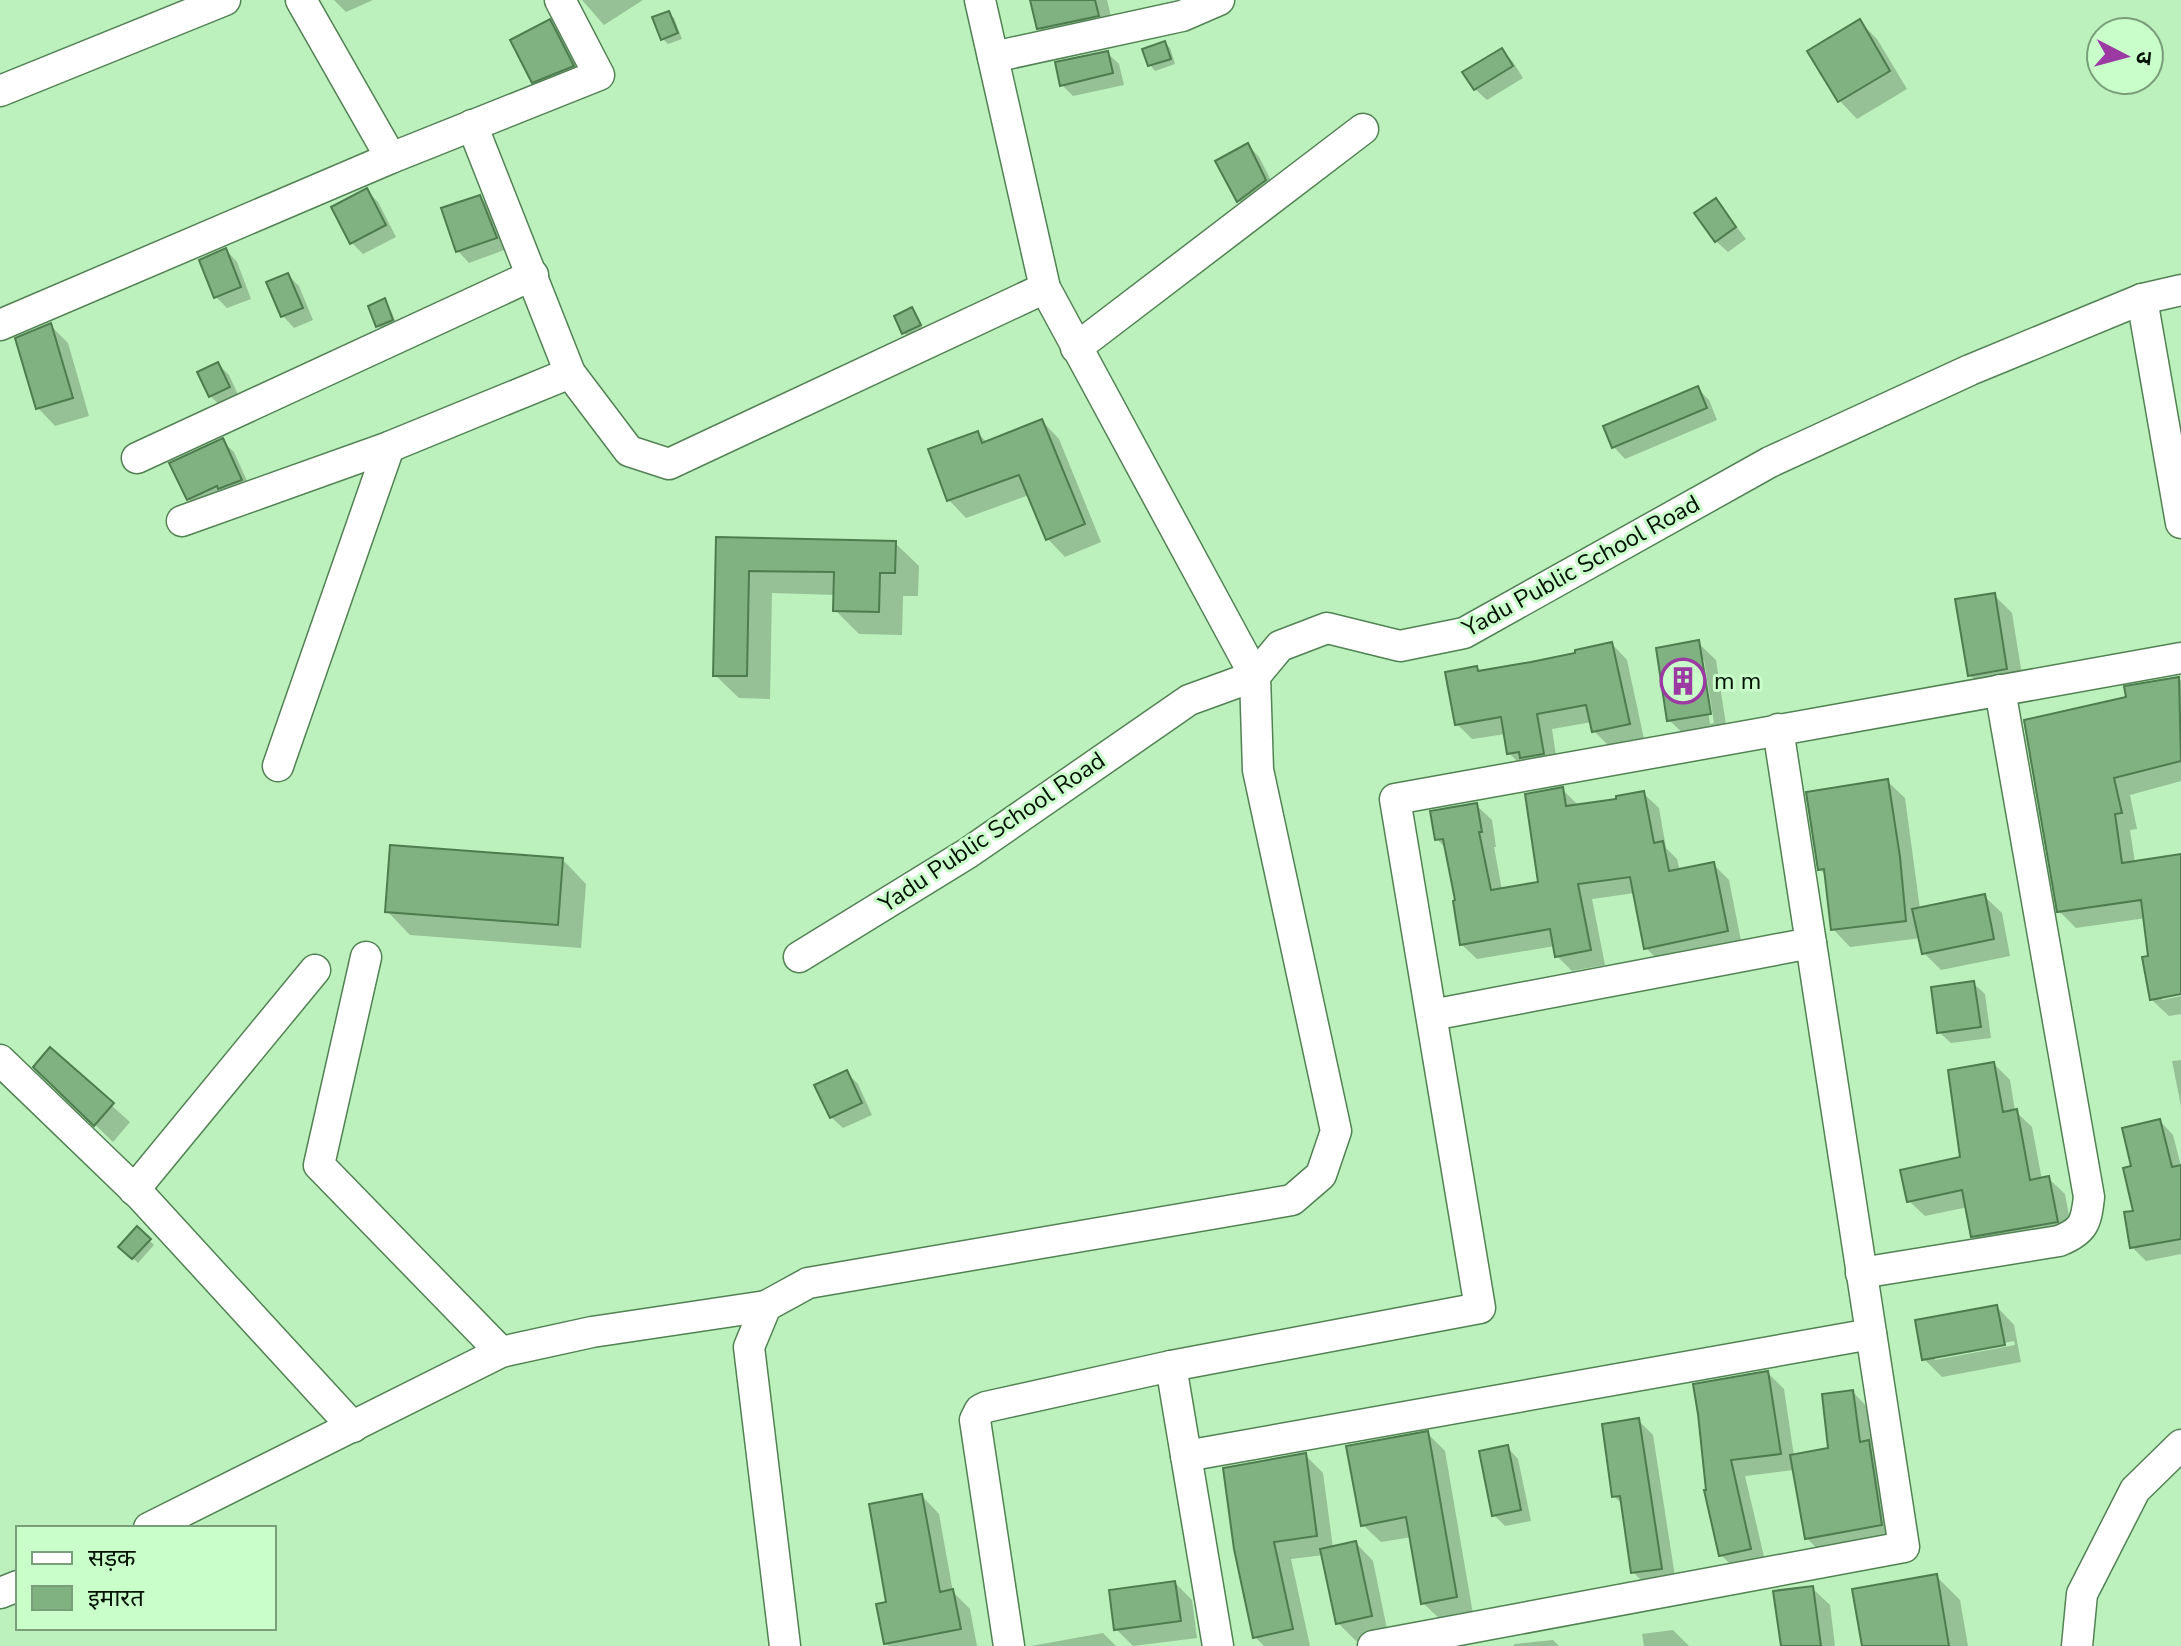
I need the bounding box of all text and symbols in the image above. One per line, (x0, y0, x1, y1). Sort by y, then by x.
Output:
north arrow (2085, 16, 2165, 96)
text: उ (2128, 50, 2159, 67)
street label: Yadu Public School Road (1456, 487, 1705, 645)
building icon: m m (1659, 657, 1707, 705)
place label: m m (1714, 665, 1761, 697)
street label: Yadu Public School Road (872, 744, 1111, 920)
legend (16, 1526, 276, 1630)
text: सड़क (88, 1542, 136, 1574)
text: इमारत (88, 1582, 145, 1614)

